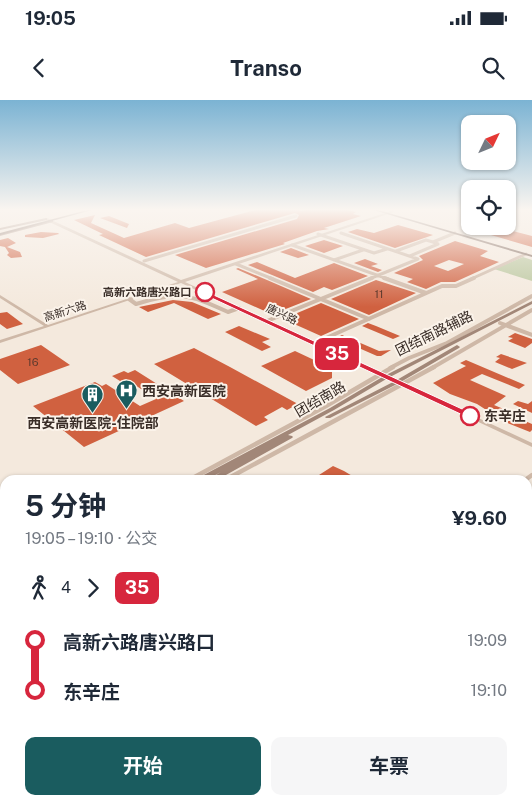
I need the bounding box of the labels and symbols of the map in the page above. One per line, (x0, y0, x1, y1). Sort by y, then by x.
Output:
north arrow (461, 115, 516, 170)
marker: 高新六路唐兴路口 (195, 282, 215, 302)
place label: 高新六路唐兴路口 (103, 286, 191, 298)
house number: 11 (375, 288, 383, 300)
street label: 高新六路 (42, 298, 88, 324)
street label: 唐兴路 (265, 302, 299, 326)
street label: 团结南路辅路 (393, 307, 475, 359)
line badge: 35 (314, 338, 360, 370)
house number: 16 (27, 356, 39, 368)
street label: 团结南路 (292, 378, 348, 420)
hospital icon: 西安高新医院 (114, 379, 138, 410)
building icon: 西安高新医院-住院部 (81, 383, 105, 414)
place label: 西安高新医院 (142, 383, 226, 399)
marker: 东辛庄 (460, 406, 480, 426)
place label: 东辛庄 (484, 408, 526, 424)
place label: 西安高新医院-住院部 (27, 415, 159, 431)

